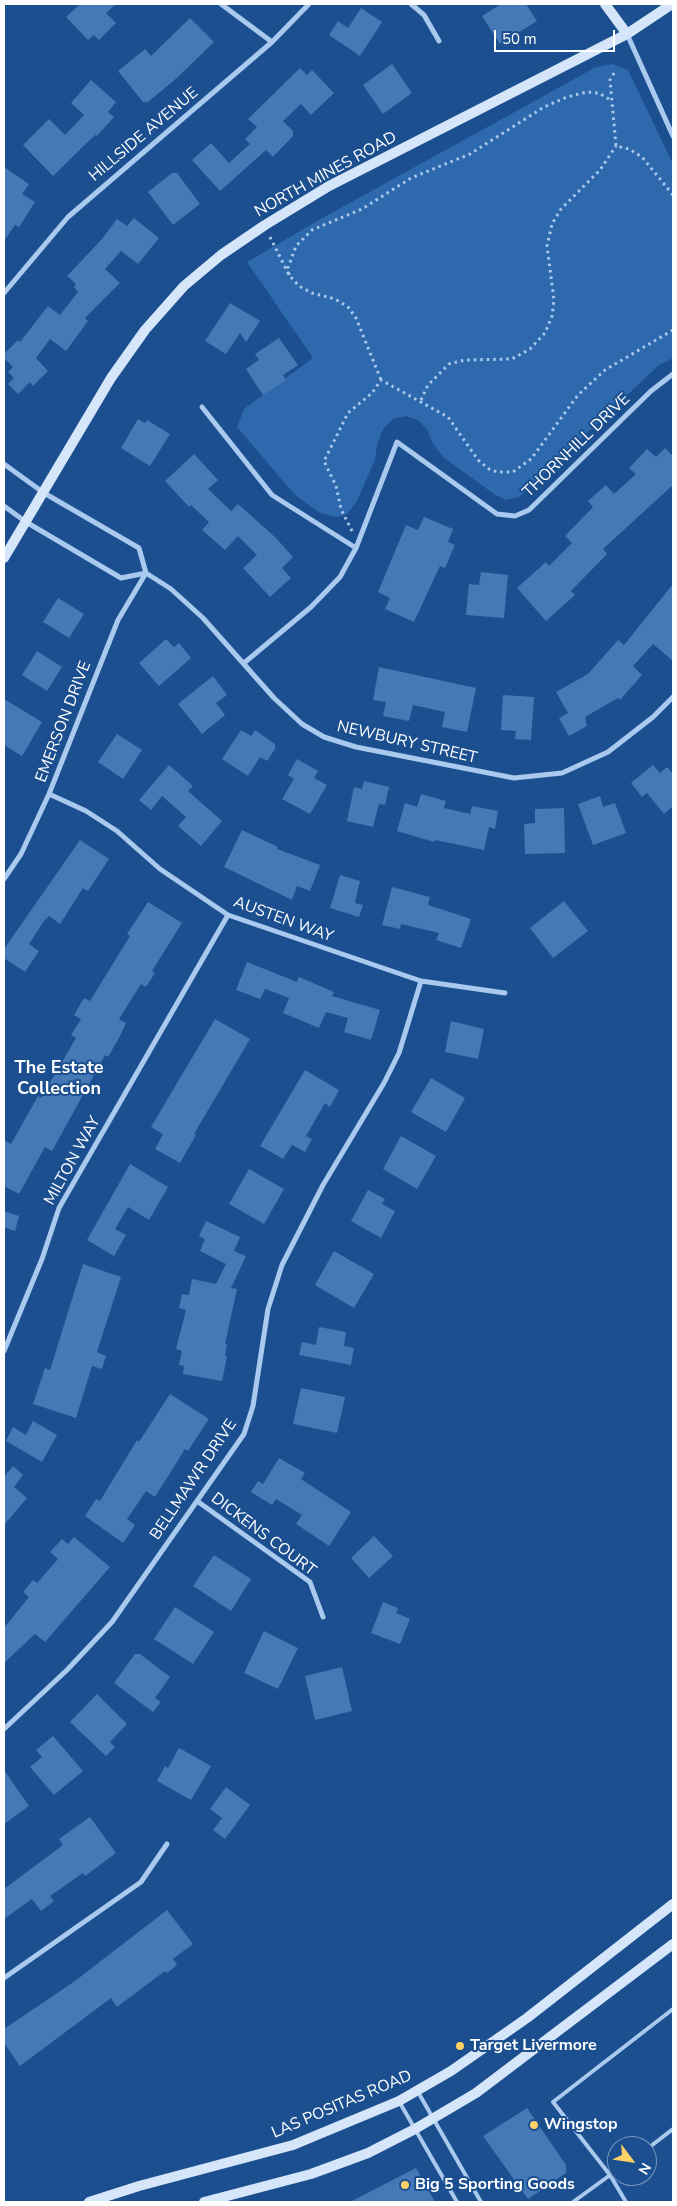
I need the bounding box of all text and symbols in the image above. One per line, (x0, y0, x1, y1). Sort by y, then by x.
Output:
scale bar (497, 20, 618, 52)
text: 50 m (502, 29, 537, 49)
street label: HILLSIDE AVENUE (86, 84, 202, 186)
street label: NORTH MINES ROAD (252, 128, 400, 222)
street label: THORNHILL DRIVE (519, 390, 635, 502)
street label: EMERSON DRIVE (32, 659, 96, 785)
street label: NEWBURY STREET (335, 718, 479, 768)
street label: AUSTEN WAY (231, 893, 335, 947)
district label: The Estate Collection (14, 1058, 104, 1100)
street label: MILTON WAY (41, 1113, 105, 1209)
street label: BELLMAWR DRIVE (146, 1416, 242, 1544)
street label: DICKENS COURT (207, 1489, 319, 1581)
place label: Target Livermore (470, 2036, 597, 2056)
marker: Target Livermore (454, 2040, 466, 2052)
street label: LAS POSITAS ROAD (269, 2067, 415, 2143)
place label: Wingstop (544, 2115, 618, 2135)
marker: Wingstop (528, 2119, 540, 2131)
north arrow (607, 2136, 657, 2186)
text: N (634, 2159, 655, 2178)
place label: Big 5 Sporting Goods (415, 2175, 575, 2195)
marker: Big 5 Sporting Goods (399, 2179, 411, 2191)

